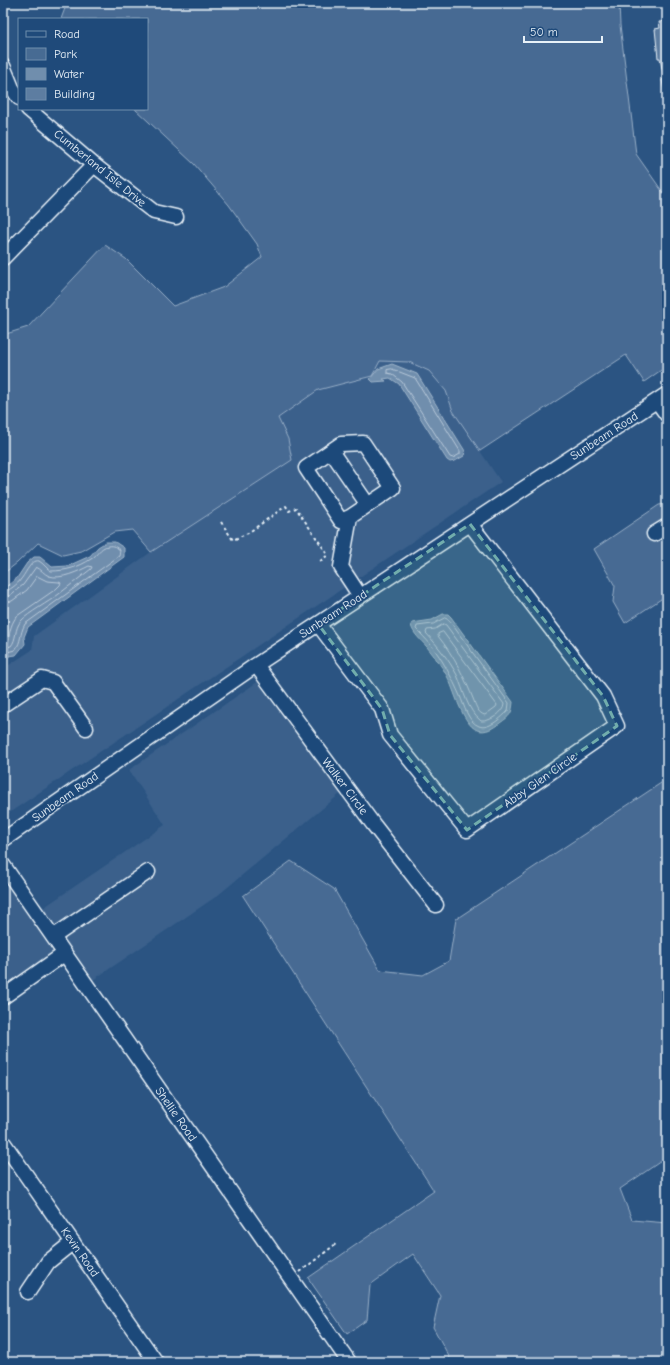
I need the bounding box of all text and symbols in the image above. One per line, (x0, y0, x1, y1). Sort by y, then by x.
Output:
legend (18, 18, 148, 110)
scale bar (524, 18, 602, 44)
text: 50 m (530, 25, 558, 39)
text: Road (54, 27, 80, 41)
text: Park (54, 47, 77, 61)
text: Water (54, 67, 84, 81)
text: Building (54, 87, 95, 101)
street label: Cumberland Isle Drive (51, 126, 149, 210)
street label: Sunbeam Road (568, 409, 640, 463)
street label: Sunbeam Road (297, 587, 369, 641)
street label: Abby Glen Circle (501, 750, 579, 810)
street label: Walker Circle (319, 755, 371, 817)
street label: Sunbeam Road (29, 769, 101, 825)
street label: Shellie Road (152, 1084, 200, 1144)
street label: Kevin Road (58, 1225, 102, 1279)

